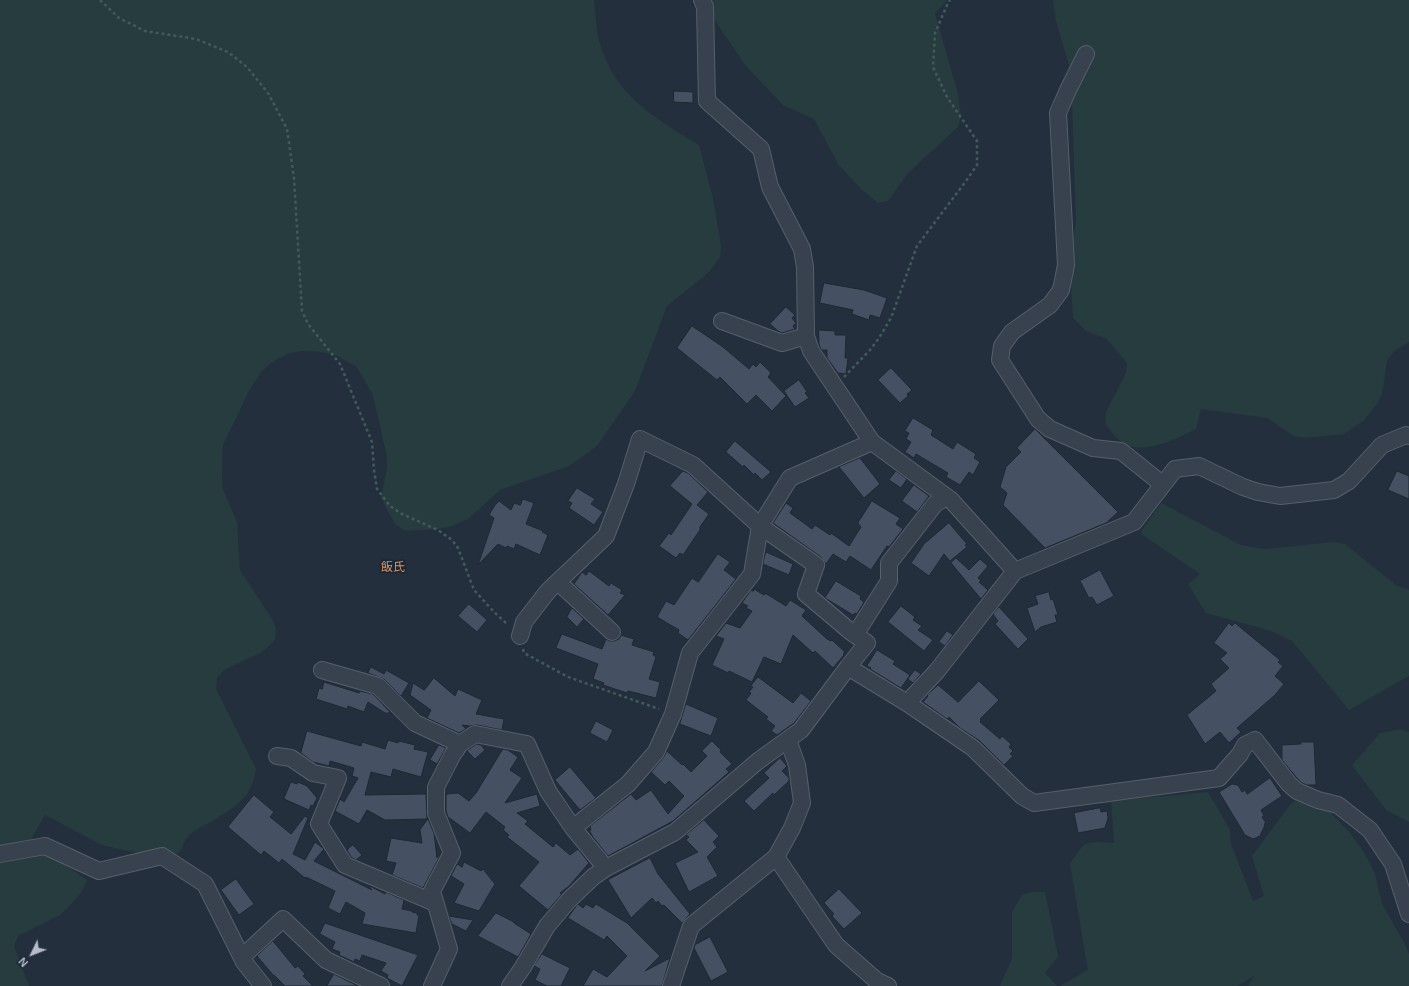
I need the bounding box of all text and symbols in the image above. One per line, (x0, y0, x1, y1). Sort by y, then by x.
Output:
district label: 飯氏 (381, 561, 405, 575)
north arrow (12, 934, 52, 974)
text: N (16, 955, 30, 969)

